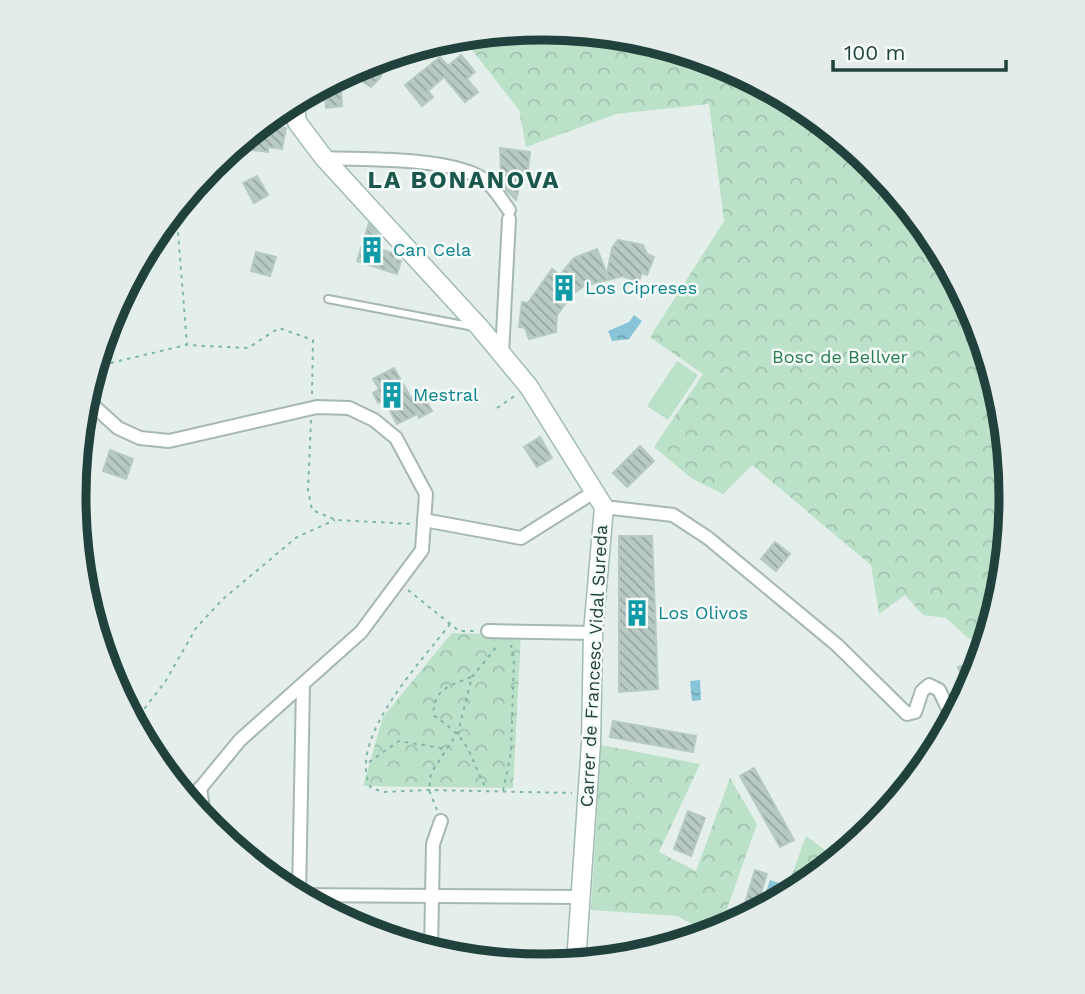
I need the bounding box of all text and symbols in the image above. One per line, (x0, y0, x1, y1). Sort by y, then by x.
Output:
scale bar (833, 28, 1006, 72)
text: 100 m (844, 40, 906, 65)
district label: LA BONANOVA (367, 166, 561, 194)
building icon: Can Cela (357, 235, 387, 265)
place label: Can Cela (393, 239, 471, 260)
building icon: Los Cipreses (549, 273, 579, 303)
place label: Los Cipreses (585, 277, 697, 298)
park label: Bosc de Bellver (772, 346, 908, 367)
building icon: Mestral (377, 380, 407, 410)
place label: Mestral (413, 384, 479, 405)
street label: Carrer de Francesc Vidal Sureda (576, 524, 611, 808)
building icon: Los Olivos (622, 598, 652, 628)
place label: Los Olivos (658, 602, 748, 623)

